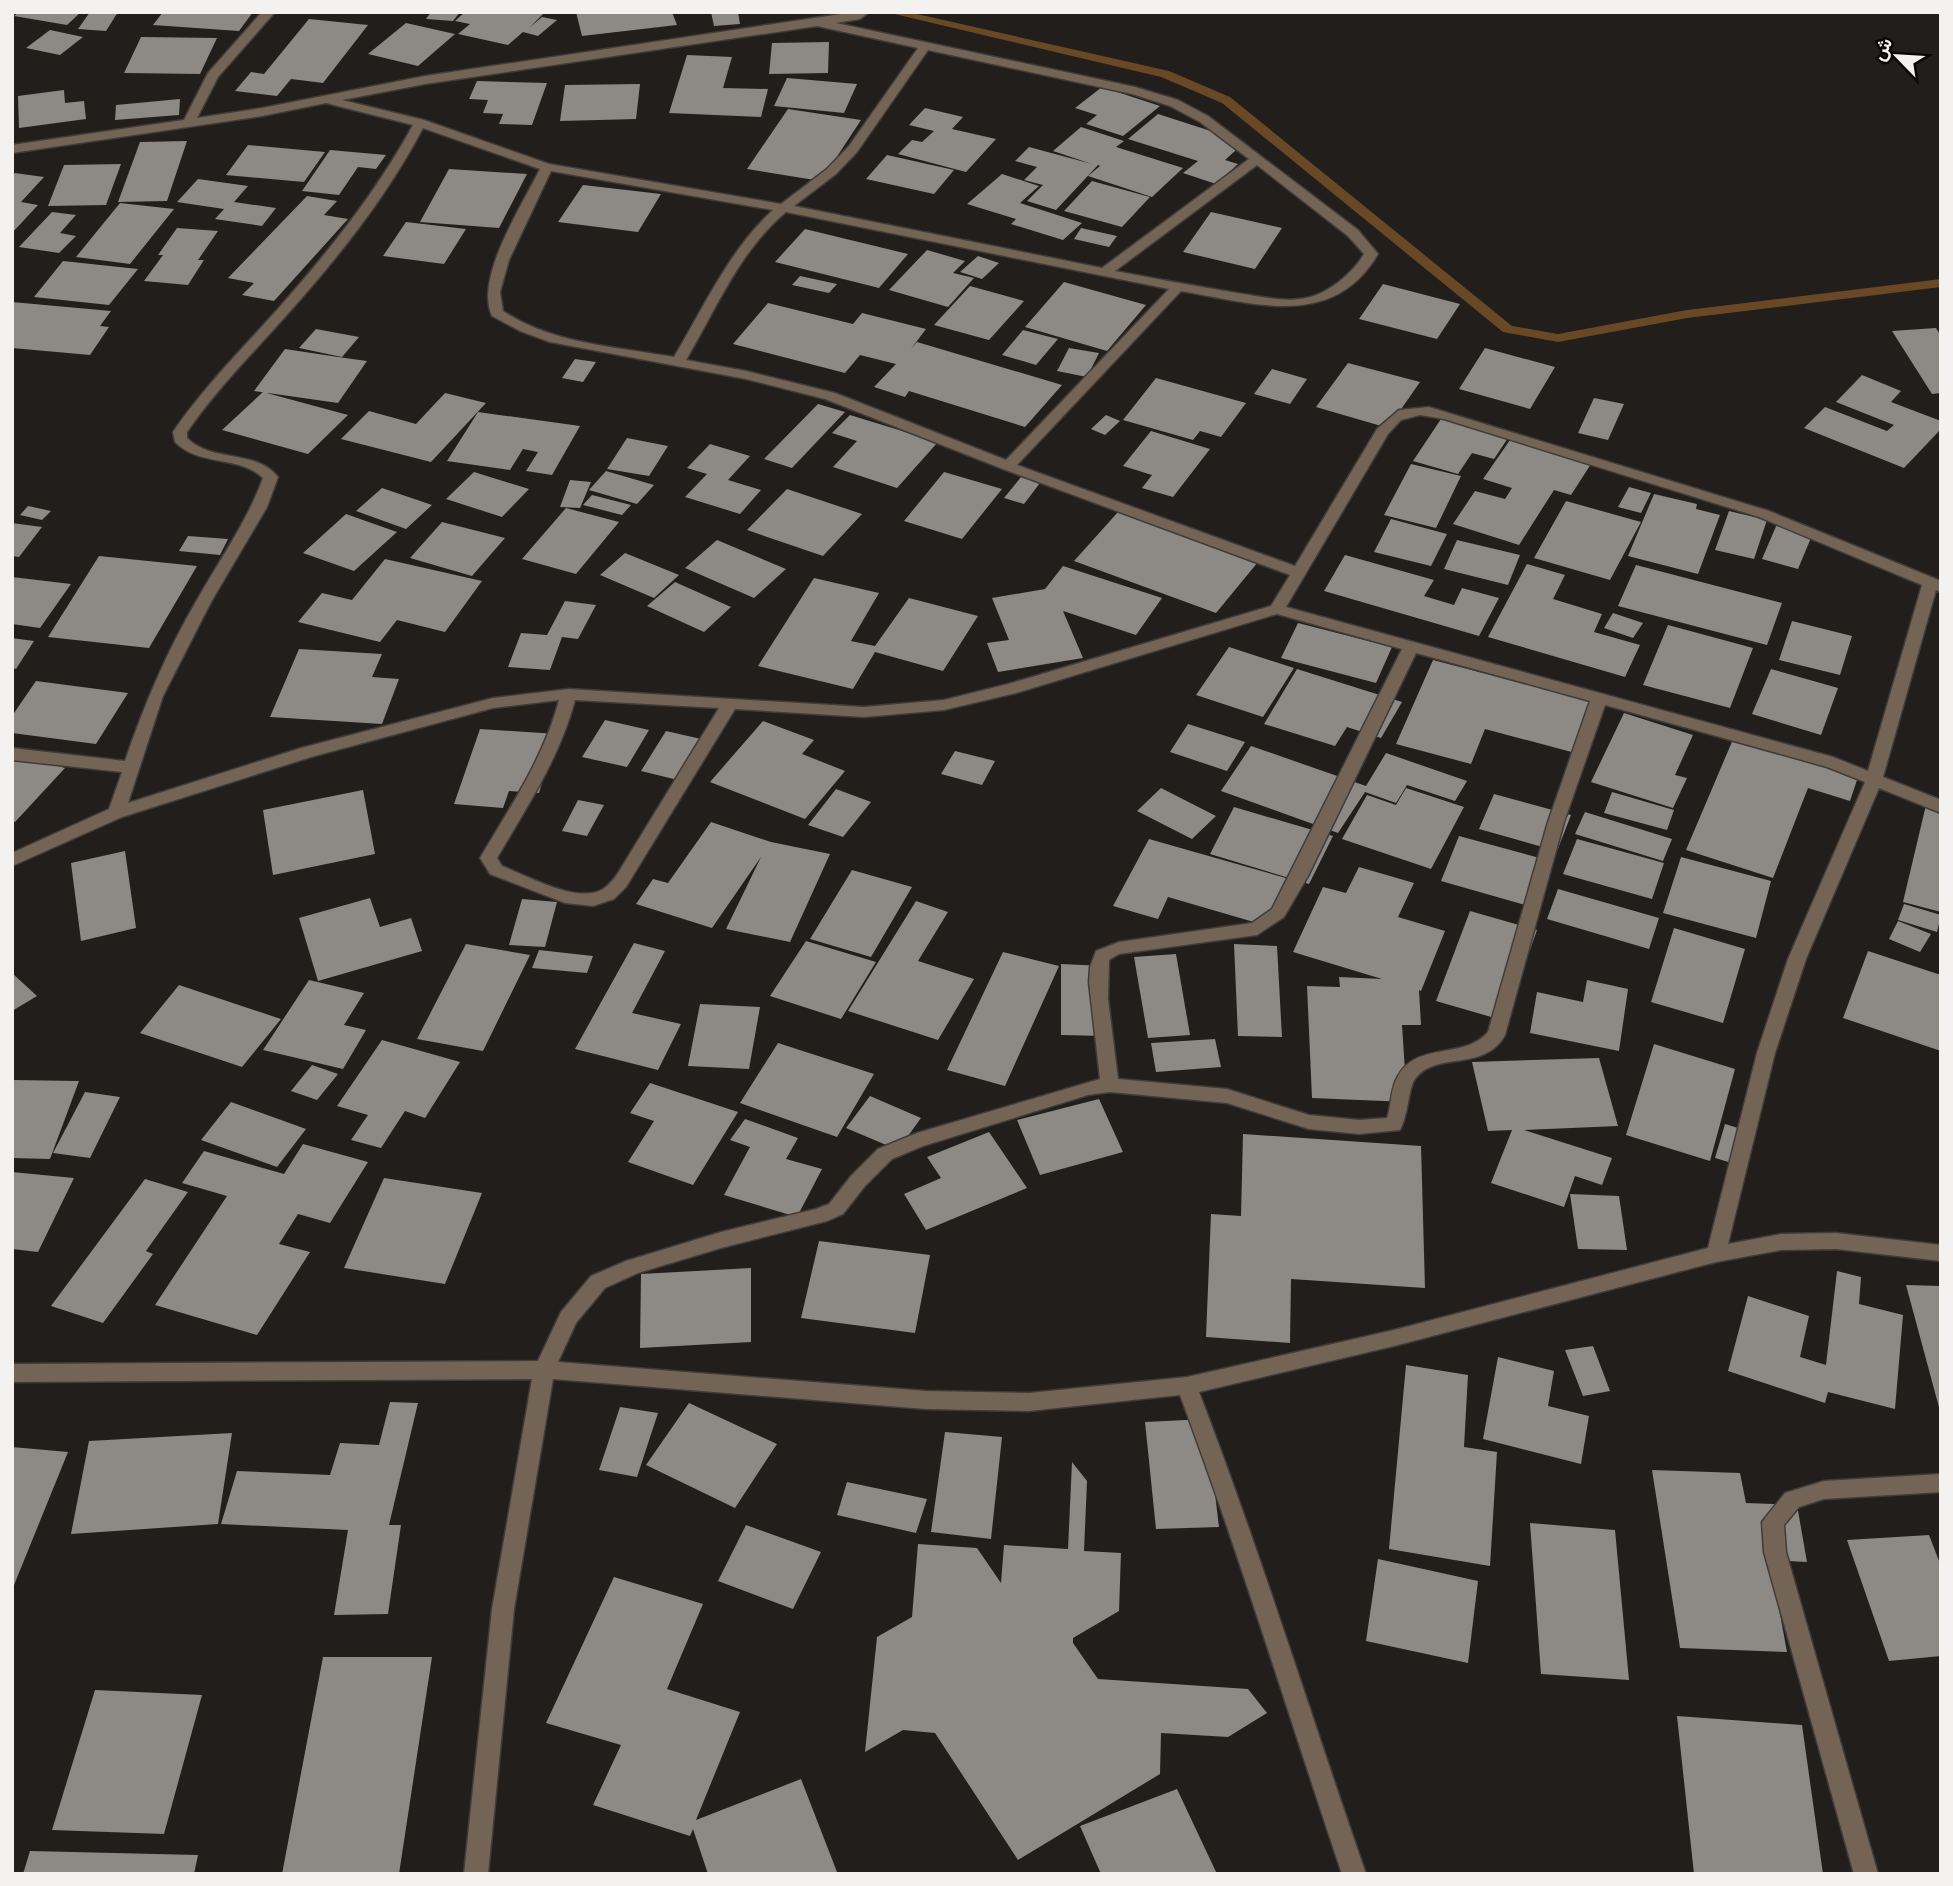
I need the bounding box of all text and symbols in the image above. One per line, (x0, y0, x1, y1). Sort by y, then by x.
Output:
north arrow (1862, 21, 1932, 91)
text: ش (1868, 34, 1898, 65)

